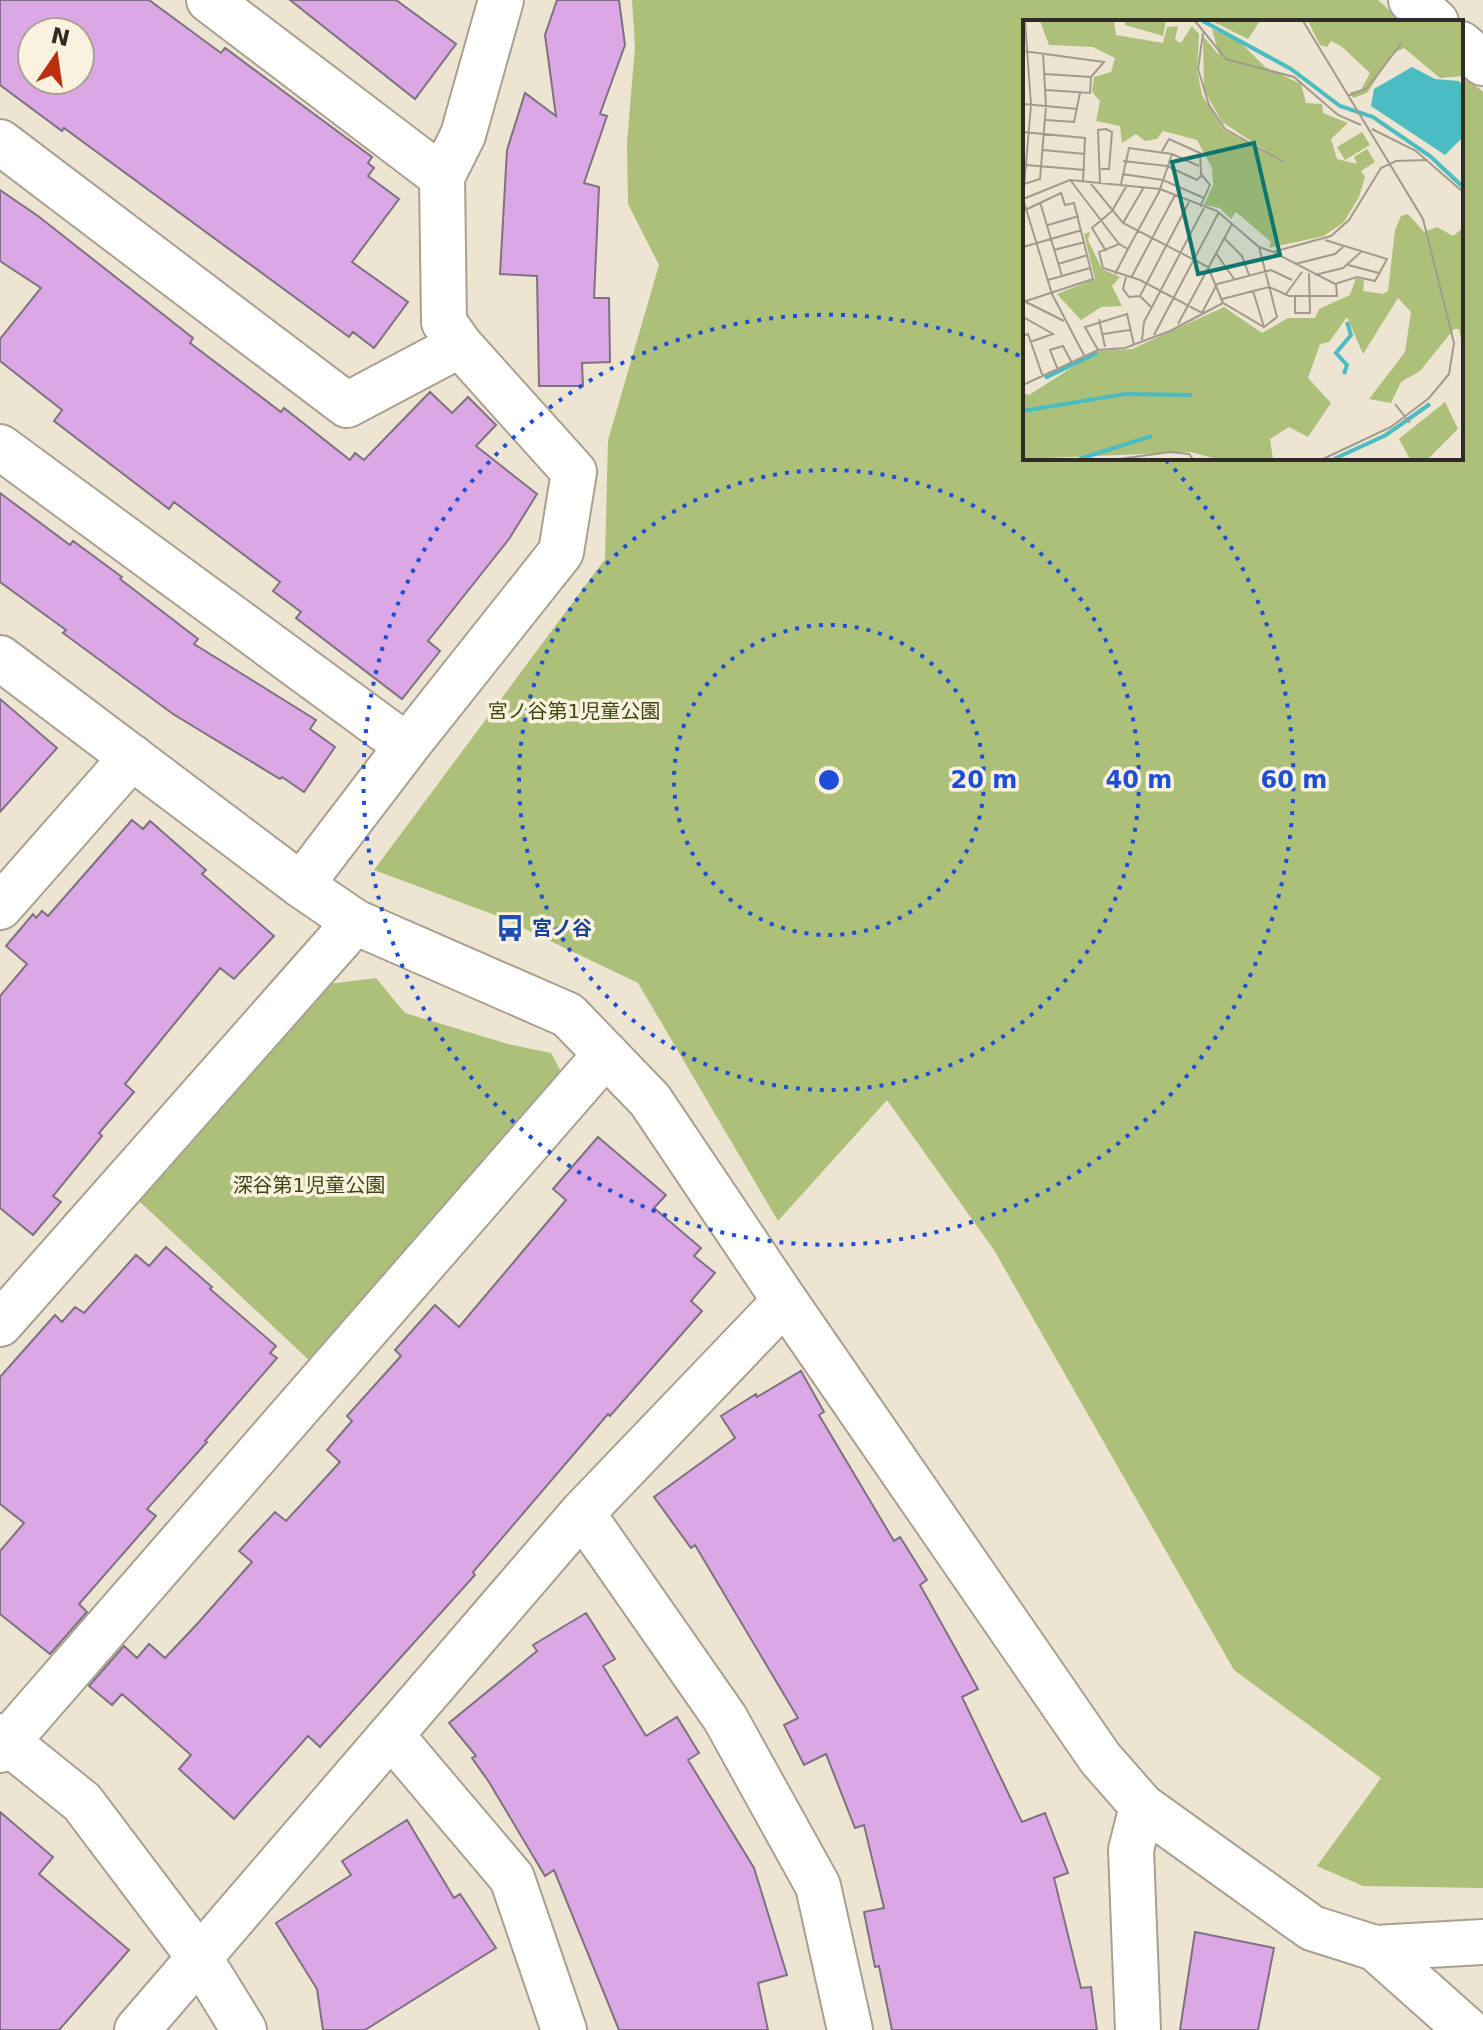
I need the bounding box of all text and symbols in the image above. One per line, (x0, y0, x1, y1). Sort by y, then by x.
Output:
north arrow (16, 16, 96, 96)
inset map (1023, 20, 1463, 460)
text: N (49, 23, 72, 51)
park label: 宮ノ谷第1児童公園 (488, 699, 660, 723)
centre of rings (815, 766, 843, 794)
text: 20 m (951, 766, 1017, 794)
text: 40 m (1106, 766, 1172, 794)
text: 60 m (1261, 766, 1327, 794)
bus stop icon: 宮ノ谷 (495, 913, 525, 943)
place label: 宮ノ谷 (532, 916, 592, 940)
park label: 深谷第1児童公園 (233, 1173, 385, 1197)

